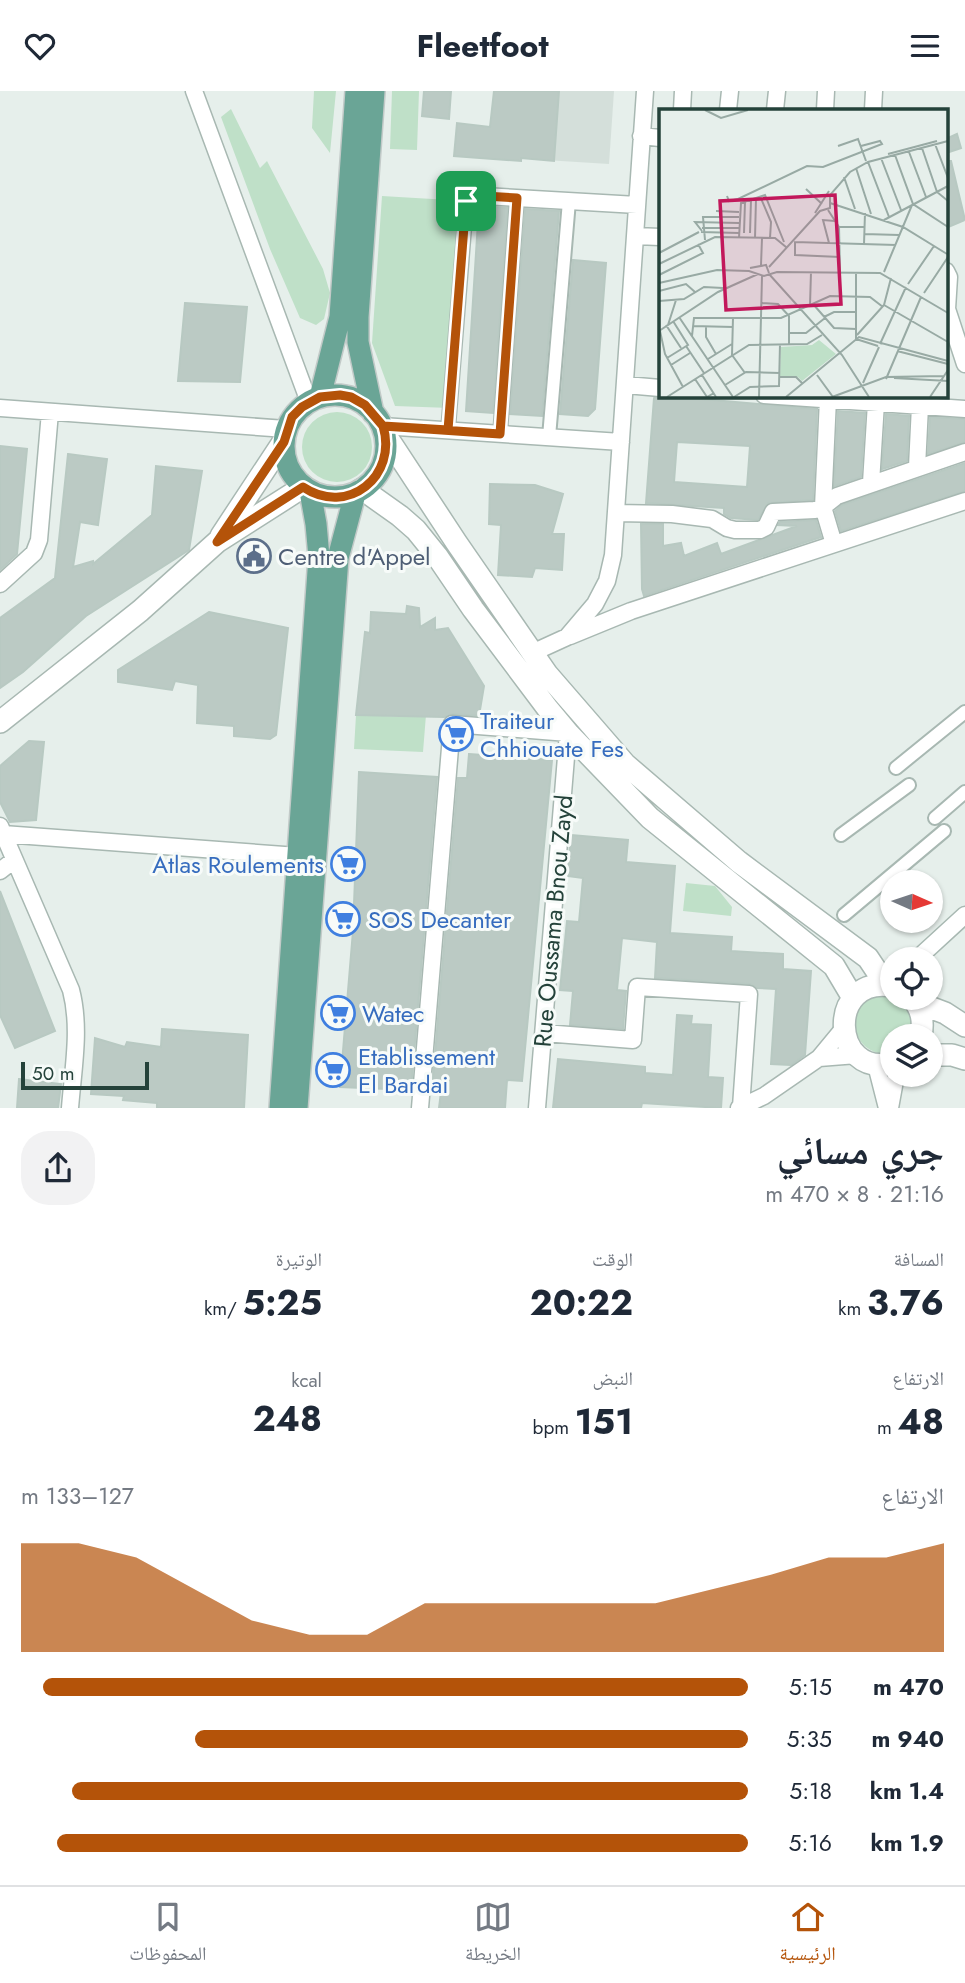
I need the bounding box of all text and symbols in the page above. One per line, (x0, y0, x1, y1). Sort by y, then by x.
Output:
text: Fleetfoot (416, 23, 549, 69)
icon: heart (21, 27, 59, 65)
icon: menu (906, 27, 944, 65)
inset map (659, 109, 948, 397)
pin (436, 171, 496, 231)
icon: arrive (447, 182, 485, 220)
public building icon: Centre d'Appel (235, 537, 273, 575)
place label: Centre d'Appel (278, 539, 431, 574)
place label: Traiteur Chhiouate Fes (480, 703, 624, 766)
supermarket icon: Traiteur Chhiouate Fes (437, 715, 475, 753)
street label: Rue Oussama Bnou Zayd (525, 793, 581, 1049)
supermarket icon: Atlas Roulements (329, 845, 367, 883)
place label: Atlas Roulements (152, 847, 324, 882)
north arrow (880, 870, 943, 933)
map controls (880, 870, 943, 1087)
supermarket icon: SOS Decanter (324, 900, 362, 938)
place label: SOS Decanter (368, 902, 512, 937)
button: locate (880, 947, 943, 1010)
supermarket icon: Watec (319, 994, 357, 1032)
place label: Watec (362, 996, 425, 1031)
button: layers (880, 1024, 943, 1087)
place label: Etablissement El Bardai (358, 1039, 495, 1102)
supermarket icon: Etablissement El Bardai (314, 1051, 352, 1089)
scale bar (21, 1059, 149, 1091)
text: 50 m (32, 1060, 75, 1087)
text: جري مسائي (777, 1123, 944, 1178)
button: share (21, 1131, 95, 1205)
text: 21:16 · 8 × 470 m (765, 1177, 944, 1211)
text: الوتيرة (276, 1246, 322, 1273)
text: الوقت (592, 1246, 633, 1273)
text: المسافة (894, 1246, 944, 1273)
text: 5:25 (243, 1278, 322, 1328)
text: 20:22 (530, 1278, 633, 1328)
text: 3.76 (867, 1278, 944, 1328)
text: /km (204, 1295, 243, 1322)
text: km (838, 1295, 867, 1322)
text: النبض (592, 1365, 633, 1392)
text: الارتفاع (892, 1365, 944, 1392)
text: kcal (291, 1367, 322, 1394)
text: 248 (253, 1394, 322, 1444)
text: 151 (575, 1397, 633, 1447)
text: 48 (898, 1397, 944, 1447)
text: bpm (533, 1414, 575, 1441)
text: m (877, 1414, 898, 1441)
text: 127–133 m (21, 1479, 134, 1513)
text: الارتفاع (881, 1479, 944, 1513)
text: 5:15 (789, 1670, 832, 1704)
text: 470 m (873, 1670, 944, 1704)
text: 5:35 (787, 1722, 832, 1756)
text: 940 m (872, 1722, 944, 1756)
text: 5:18 (789, 1774, 832, 1808)
text: 1.4 km (870, 1774, 944, 1808)
text: 5:16 (789, 1826, 832, 1860)
text: 1.9 km (870, 1826, 944, 1860)
tab: المحفوظات (129, 1898, 207, 1972)
tab: الخريطة (465, 1898, 521, 1972)
tab: الرئيسية (779, 1898, 836, 1972)

